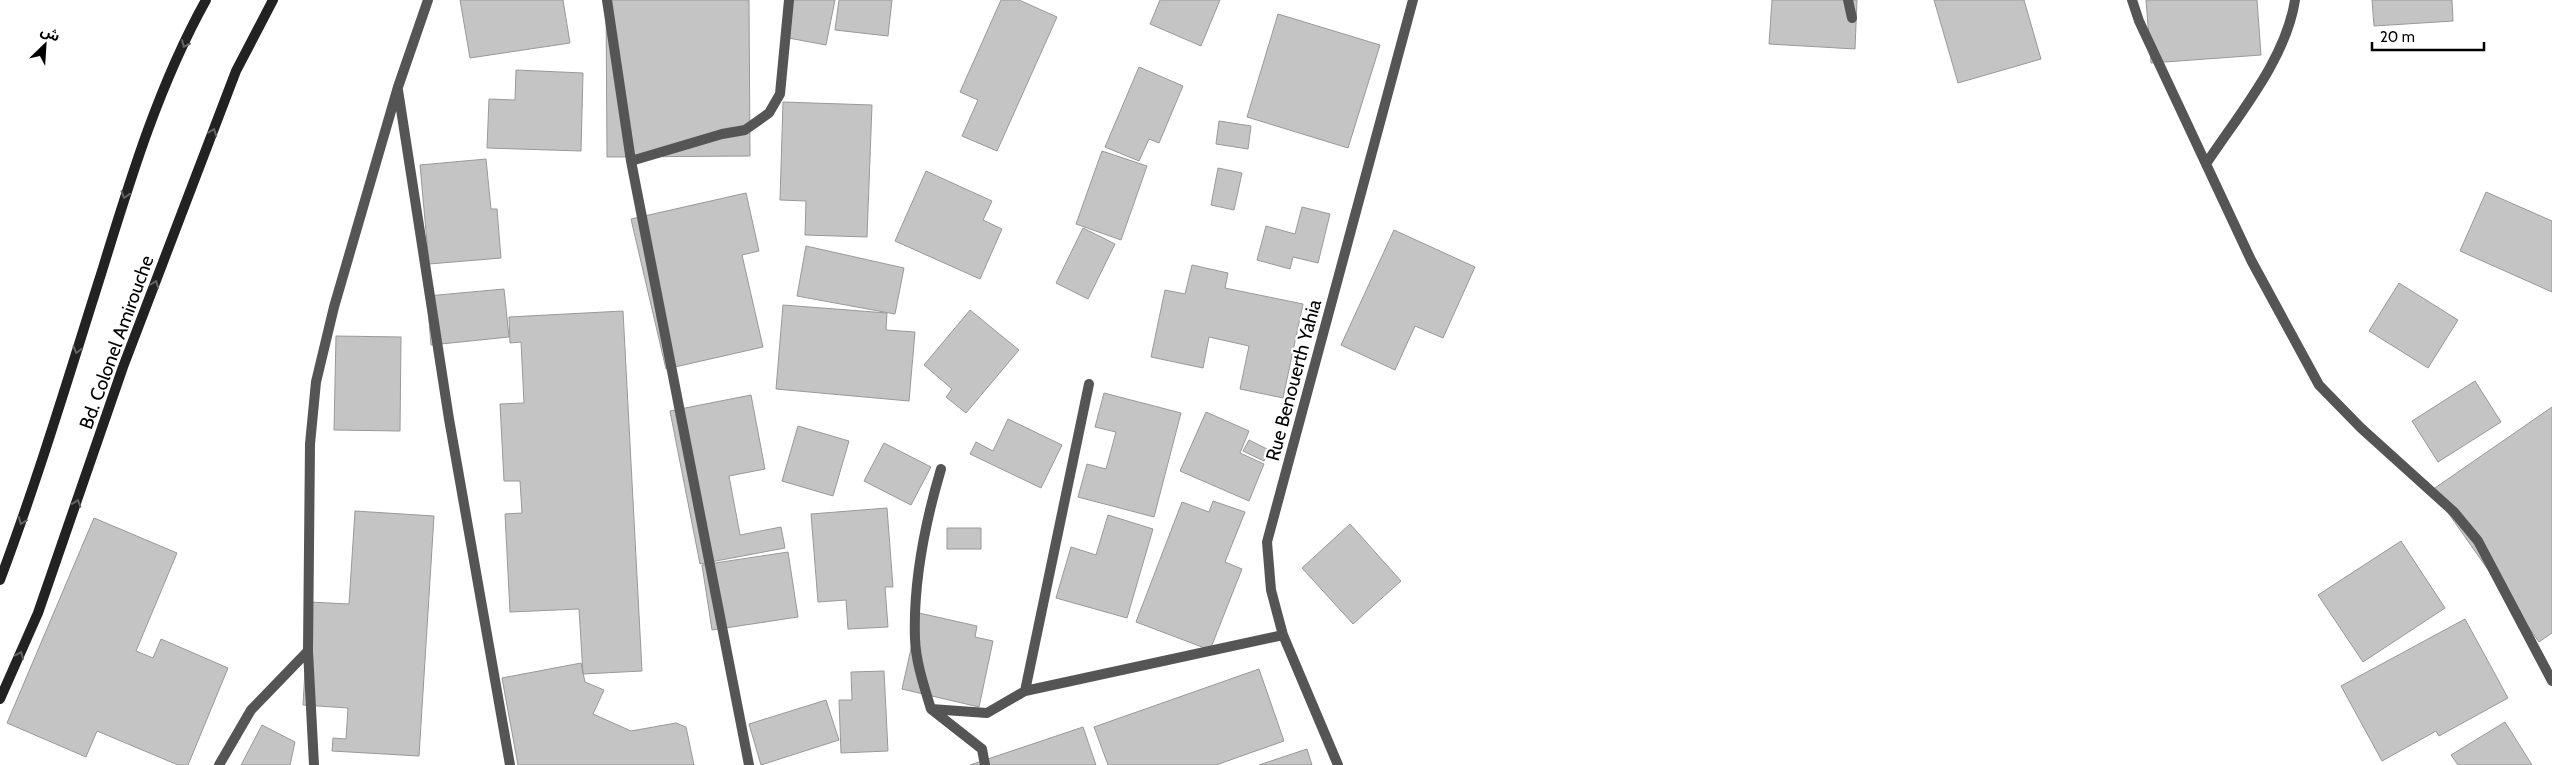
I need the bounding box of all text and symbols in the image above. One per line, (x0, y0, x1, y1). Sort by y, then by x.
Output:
north arrow (20, 20, 70, 70)
scale bar (2372, 20, 2484, 52)
text: ش (38, 21, 63, 45)
text: 20 m (2380, 28, 2415, 46)
one-way arrow (181, 39, 191, 48)
one-way arrow (207, 128, 217, 137)
one-way arrow (121, 190, 131, 199)
street label: Bd. Colonel Amirouche (74, 252, 159, 432)
one-way arrow (149, 280, 159, 289)
street label: Rue Benouerth Yahia (1261, 297, 1326, 463)
one-way arrow (73, 345, 83, 354)
one-way arrow (71, 499, 81, 508)
one-way arrow (18, 517, 28, 525)
one-way arrow (13, 651, 24, 660)

